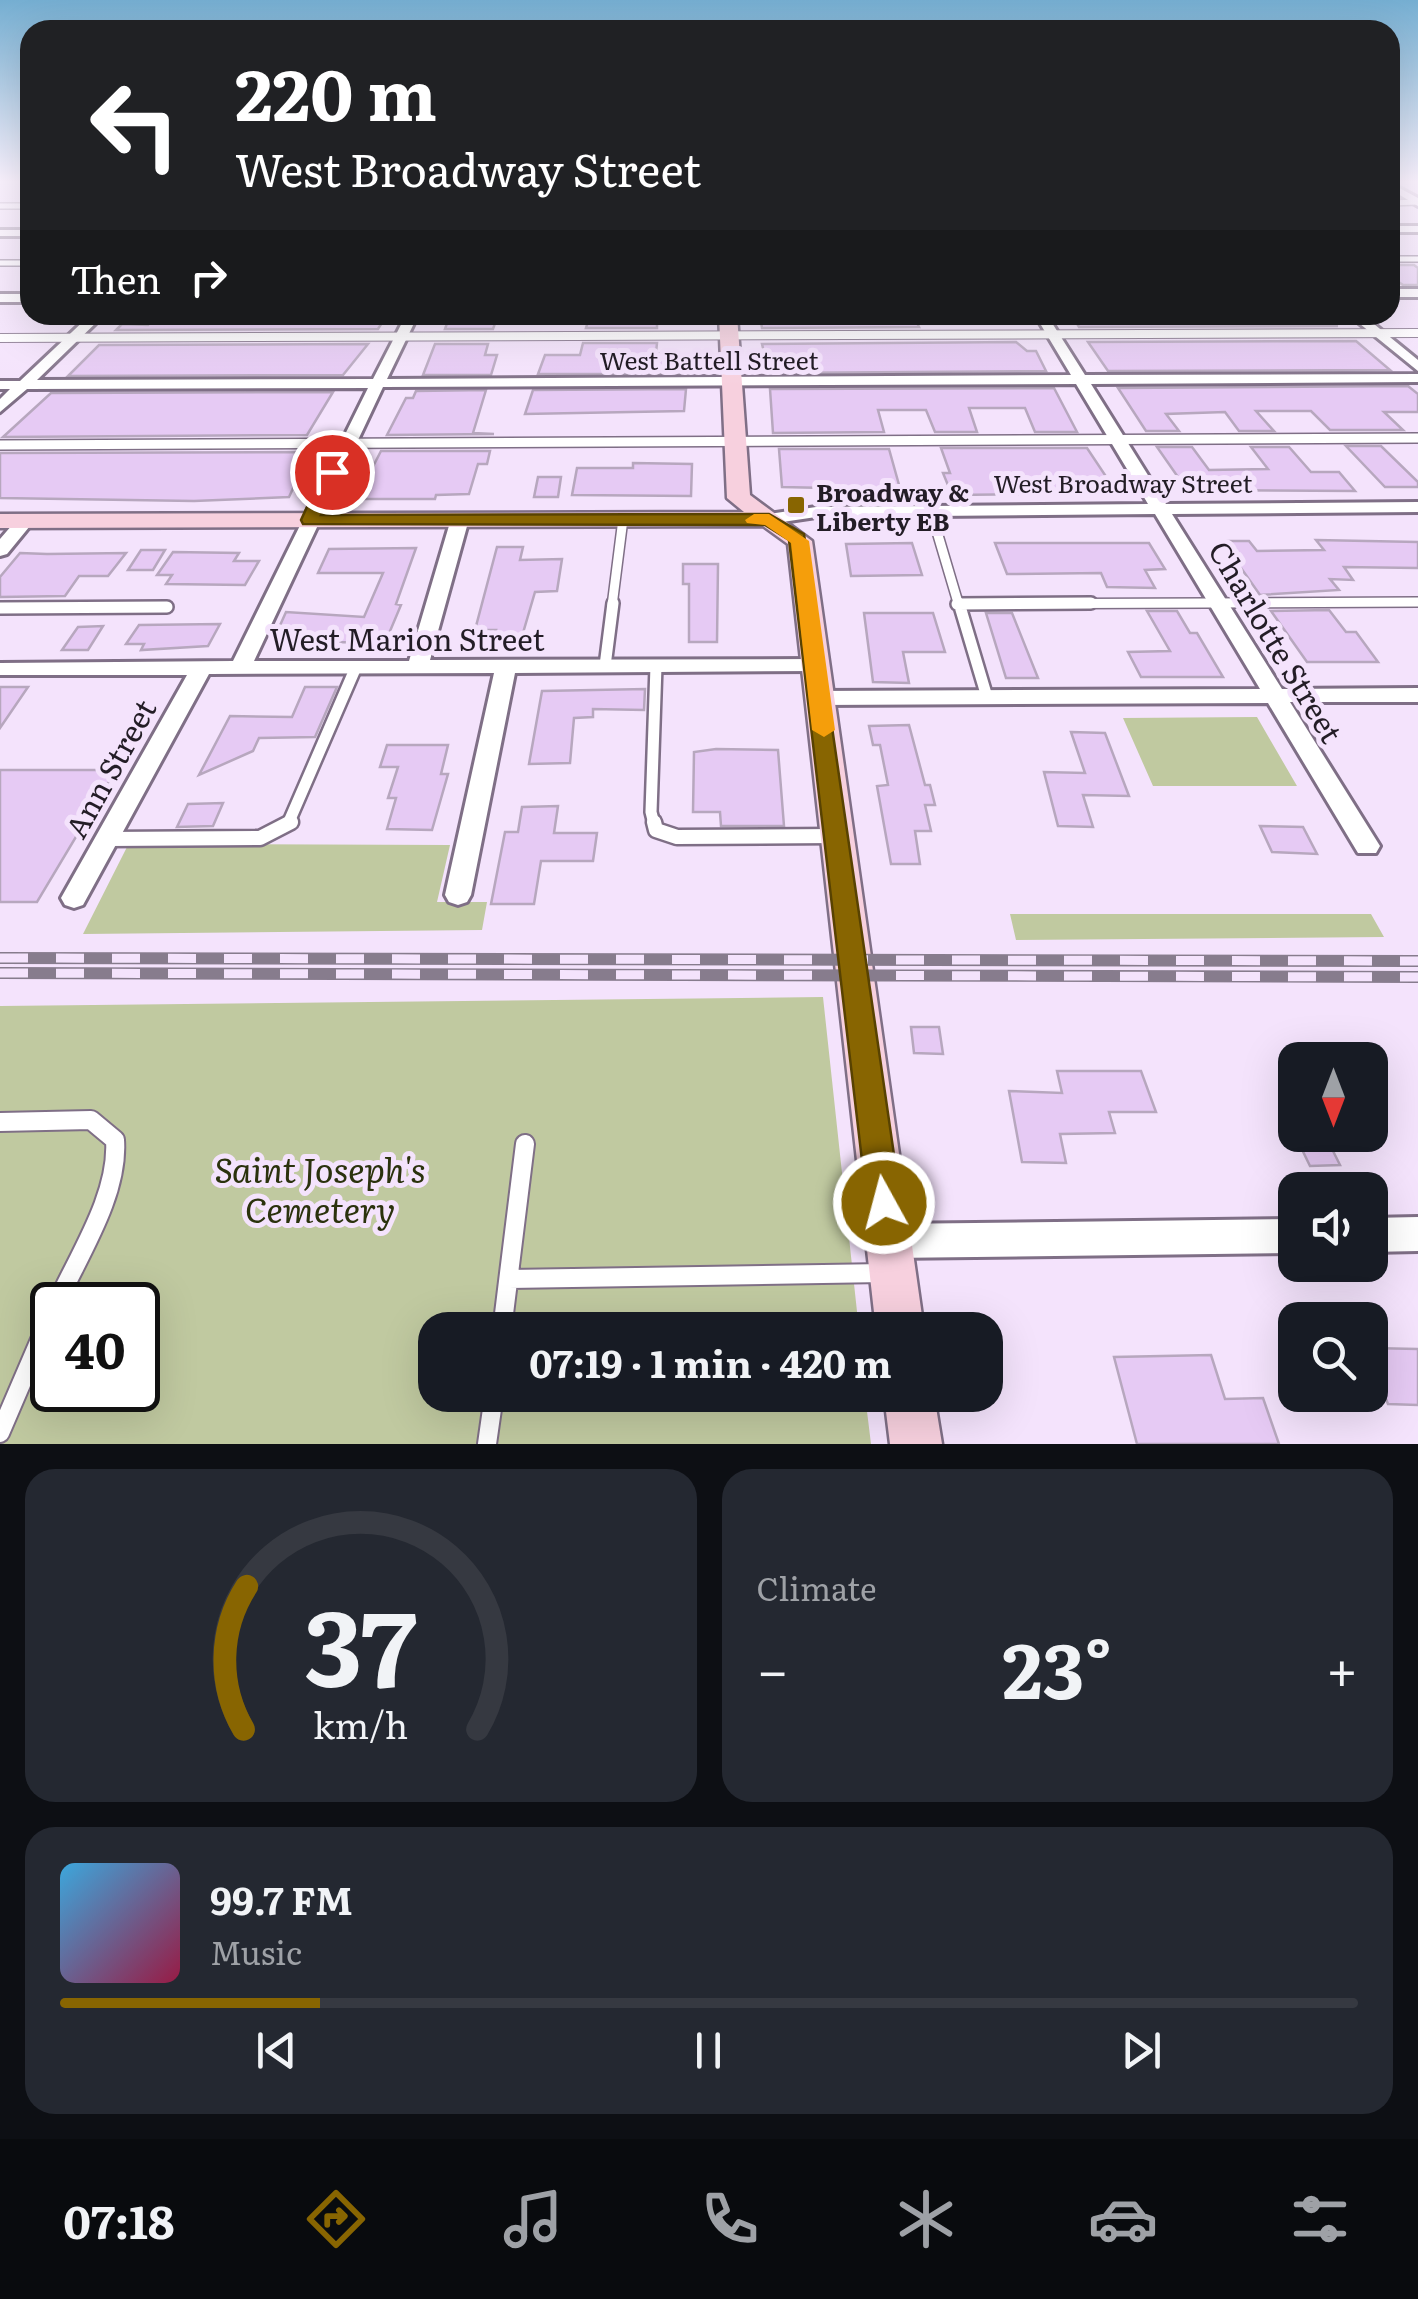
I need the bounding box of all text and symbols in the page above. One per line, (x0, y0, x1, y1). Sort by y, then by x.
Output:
text: 220 m (235, 39, 437, 143)
icon: left (70, 60, 200, 190)
text: West Broadway Street (235, 134, 701, 201)
text: Then (70, 249, 161, 306)
icon: right (181, 250, 236, 305)
street label: West Battell Street (600, 341, 818, 378)
pin (290, 430, 375, 515)
icon: arrive (305, 445, 360, 500)
street label: West Broadway Street (993, 464, 1253, 501)
place label: Broadway & Liberty EB (816, 473, 969, 539)
marker: Broadway & Liberty EB (785, 494, 807, 516)
street label: Charlotte Street (1199, 532, 1355, 750)
street label: West Marion Street (269, 616, 545, 660)
street label: Ann Street (53, 691, 165, 845)
north arrow (1278, 1042, 1388, 1152)
map controls (1278, 1042, 1388, 1412)
park label: Saint Joseph's Cemetery (214, 1142, 426, 1234)
position arrow (832, 1151, 936, 1255)
button: sound (1278, 1172, 1388, 1282)
speed limit sign: 40 (30, 1282, 160, 1412)
button: search (1278, 1302, 1388, 1412)
text: 07:19 · 1 min · 420 m (529, 1333, 892, 1390)
text: Climate (757, 1563, 877, 1611)
text: 37 (305, 1565, 417, 1719)
text: 23° (1002, 1611, 1112, 1722)
text: − (757, 1626, 789, 1708)
text: + (1326, 1626, 1358, 1708)
text: km/h (313, 1697, 408, 1750)
text: 99.7 FM (210, 1870, 353, 1927)
text: Music (210, 1927, 302, 1975)
icon: previous (249, 2023, 304, 2078)
icon: pause (681, 2023, 736, 2078)
icon: next (1114, 2023, 1169, 2078)
icon: directions (301, 2184, 371, 2254)
icon: music (498, 2184, 568, 2254)
icon: phone (695, 2184, 765, 2254)
icon: climate (891, 2184, 961, 2254)
icon: car (1088, 2184, 1158, 2254)
icon: filters (1285, 2184, 1355, 2254)
text: 07:18 (63, 2186, 174, 2253)

